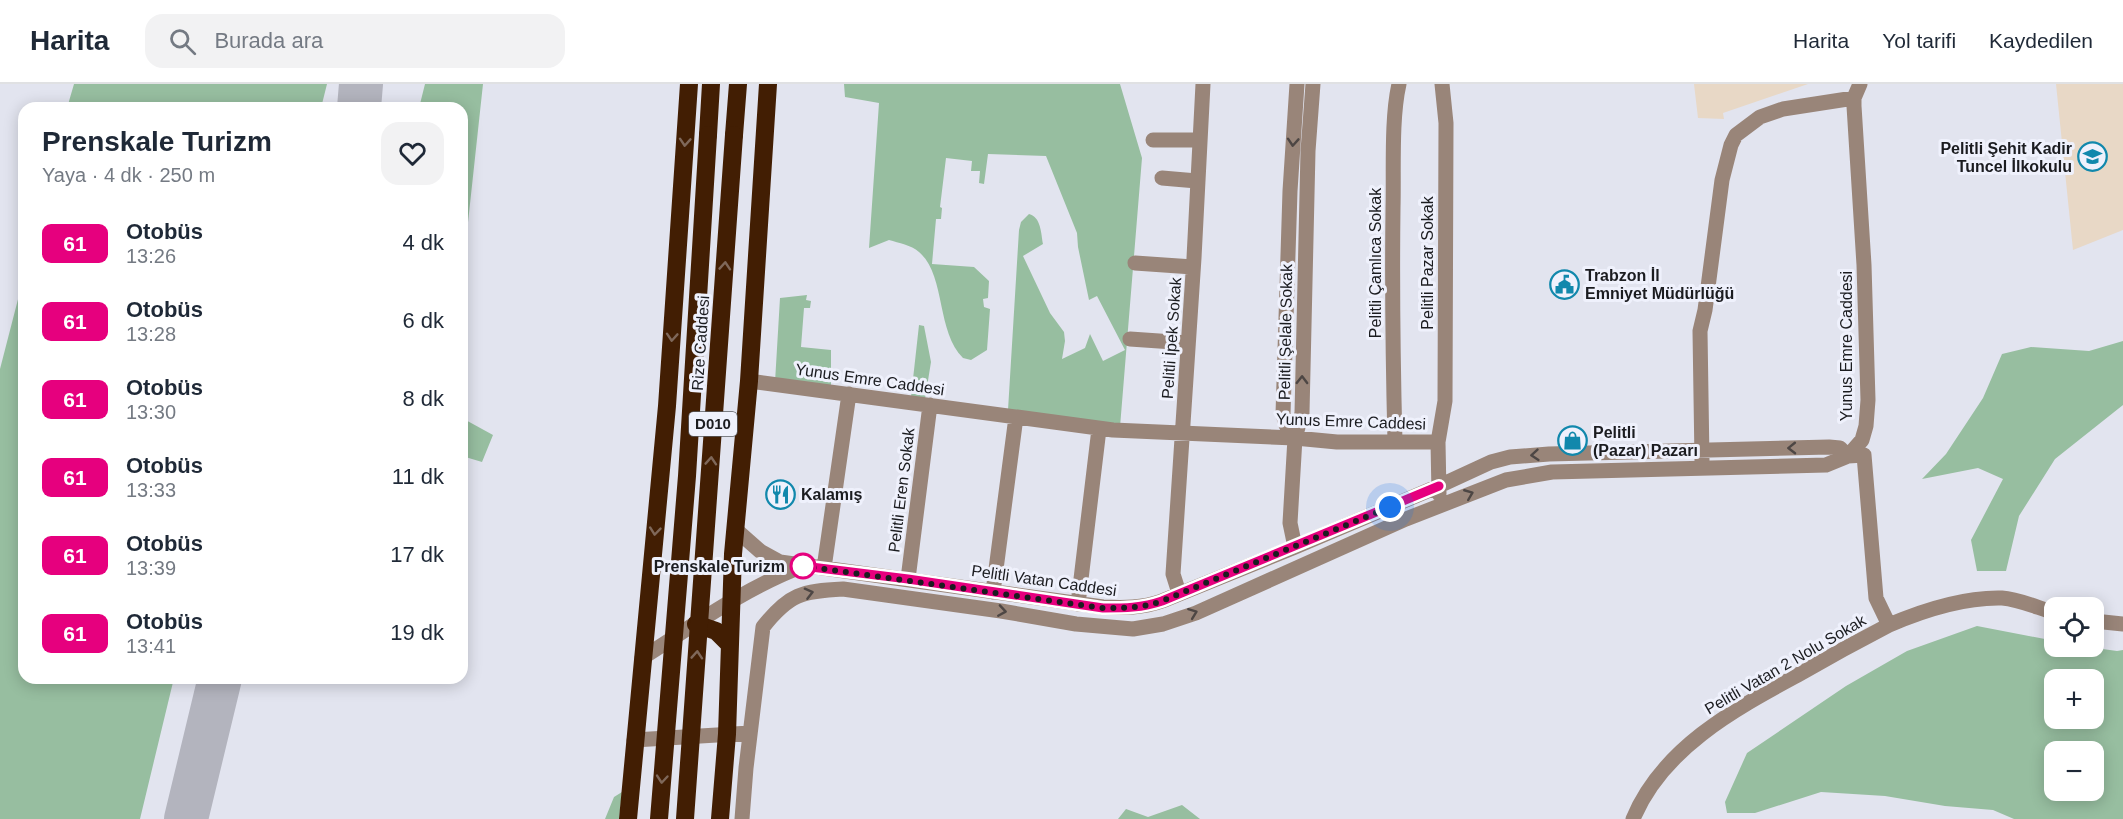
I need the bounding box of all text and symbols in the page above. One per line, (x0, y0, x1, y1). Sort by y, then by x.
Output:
search box (145, 14, 565, 68)
text: Harita (30, 25, 109, 56)
icon: search (166, 25, 199, 58)
text: Burada ara (214, 28, 323, 53)
text: Harita (1793, 29, 1849, 52)
text: Yol tarifi (1882, 29, 1956, 52)
text: Kaydedilen (1989, 29, 2093, 52)
button: heart (381, 122, 444, 185)
text: Prenskale Turizm (42, 126, 272, 157)
one-way arrow (679, 138, 692, 147)
one-way arrow (1287, 138, 1300, 147)
place label: Pelitli Şehit Kadir Tuncel İlkokulu (1940, 140, 2072, 175)
school or university icon: Pelitli Şehit Kadir Tuncel İlkokulu (2077, 141, 2109, 173)
text: Yaya · 4 dk · 250 m (42, 164, 215, 186)
street label: Pelitli Çamlıca Sokak (1367, 187, 1384, 338)
street label: Pelitli Pazar Sokak (1419, 195, 1436, 330)
text: Otobüs (126, 219, 203, 244)
text: 4 dk (402, 230, 444, 255)
text: 61 (63, 232, 87, 255)
text: 13:26 (126, 245, 176, 267)
one-way arrow (718, 262, 731, 271)
street label: Pelitli Şelale Sokak (1276, 263, 1295, 400)
place label: Trabzon İl Emniyet Müdürlüğü (1585, 267, 1734, 302)
public building icon: Trabzon İl Emniyet Müdürlüğü (1548, 268, 1580, 300)
street label: Yunus Emre Caddesi (1838, 271, 1855, 421)
street label: Pelitli İpek Sokak (1158, 276, 1184, 399)
street label: Rize Caddesi (689, 295, 712, 391)
text: Otobüs (126, 297, 203, 322)
text: 6 dk (402, 308, 444, 333)
text: 61 (63, 310, 87, 333)
text: 13:28 (126, 323, 176, 345)
one-way arrow (665, 332, 678, 341)
street label: Yunus Emre Caddesi (794, 361, 946, 398)
text: Otobüs (126, 375, 203, 400)
one-way arrow (1296, 376, 1309, 385)
text: 8 dk (402, 386, 444, 411)
text: 61 (63, 388, 87, 411)
text: 13:30 (126, 401, 176, 423)
street label: Yunus Emre Caddesi (1276, 410, 1426, 433)
road number: D010 (689, 412, 737, 436)
place label: Pelitli (Pazar) Pazarı (1593, 424, 1698, 459)
shop icon: Pelitli (Pazar) Pazarı (1556, 425, 1588, 457)
street label: Pelitli Eren Sokak (885, 426, 918, 553)
one-way arrow (1788, 442, 1797, 454)
one-way arrow (1530, 448, 1539, 461)
text: Otobüs (126, 453, 203, 478)
one-way arrow (704, 456, 717, 465)
text: 11 dk (392, 464, 444, 489)
text: 61 (63, 466, 87, 489)
restaurant icon: Kalamış (764, 478, 796, 510)
text: 13:33 (126, 479, 176, 501)
place label: Kalamış (801, 486, 862, 503)
one-way arrow (1462, 489, 1473, 501)
your location (1375, 492, 1405, 522)
one-way arrow (649, 527, 662, 536)
text: Otobüs (126, 531, 203, 556)
text: 17 dk (390, 542, 444, 567)
text: 61 (63, 544, 87, 567)
marker: Prenskale Turizm (790, 553, 816, 579)
text: 13:39 (126, 557, 176, 579)
place label: Prenskale Turizm (654, 558, 785, 575)
street label: Pelitli Vatan Caddesi (970, 562, 1118, 599)
one-way arrow (804, 588, 814, 601)
map controls (2044, 597, 2104, 801)
button: locate (2044, 597, 2104, 657)
one-way arrow (997, 605, 1006, 617)
one-way arrow (1187, 608, 1198, 620)
text: Otobüs (126, 609, 203, 634)
street label: Pelitli Vatan 2 Nolu Sokak (1702, 611, 1870, 718)
text: 19 dk (390, 620, 444, 645)
text: 61 (63, 622, 87, 645)
text: 13:41 (126, 635, 176, 657)
one-way arrow (690, 651, 703, 660)
button: + (2044, 669, 2104, 729)
button: − (2044, 741, 2104, 801)
one-way arrow (656, 774, 669, 783)

